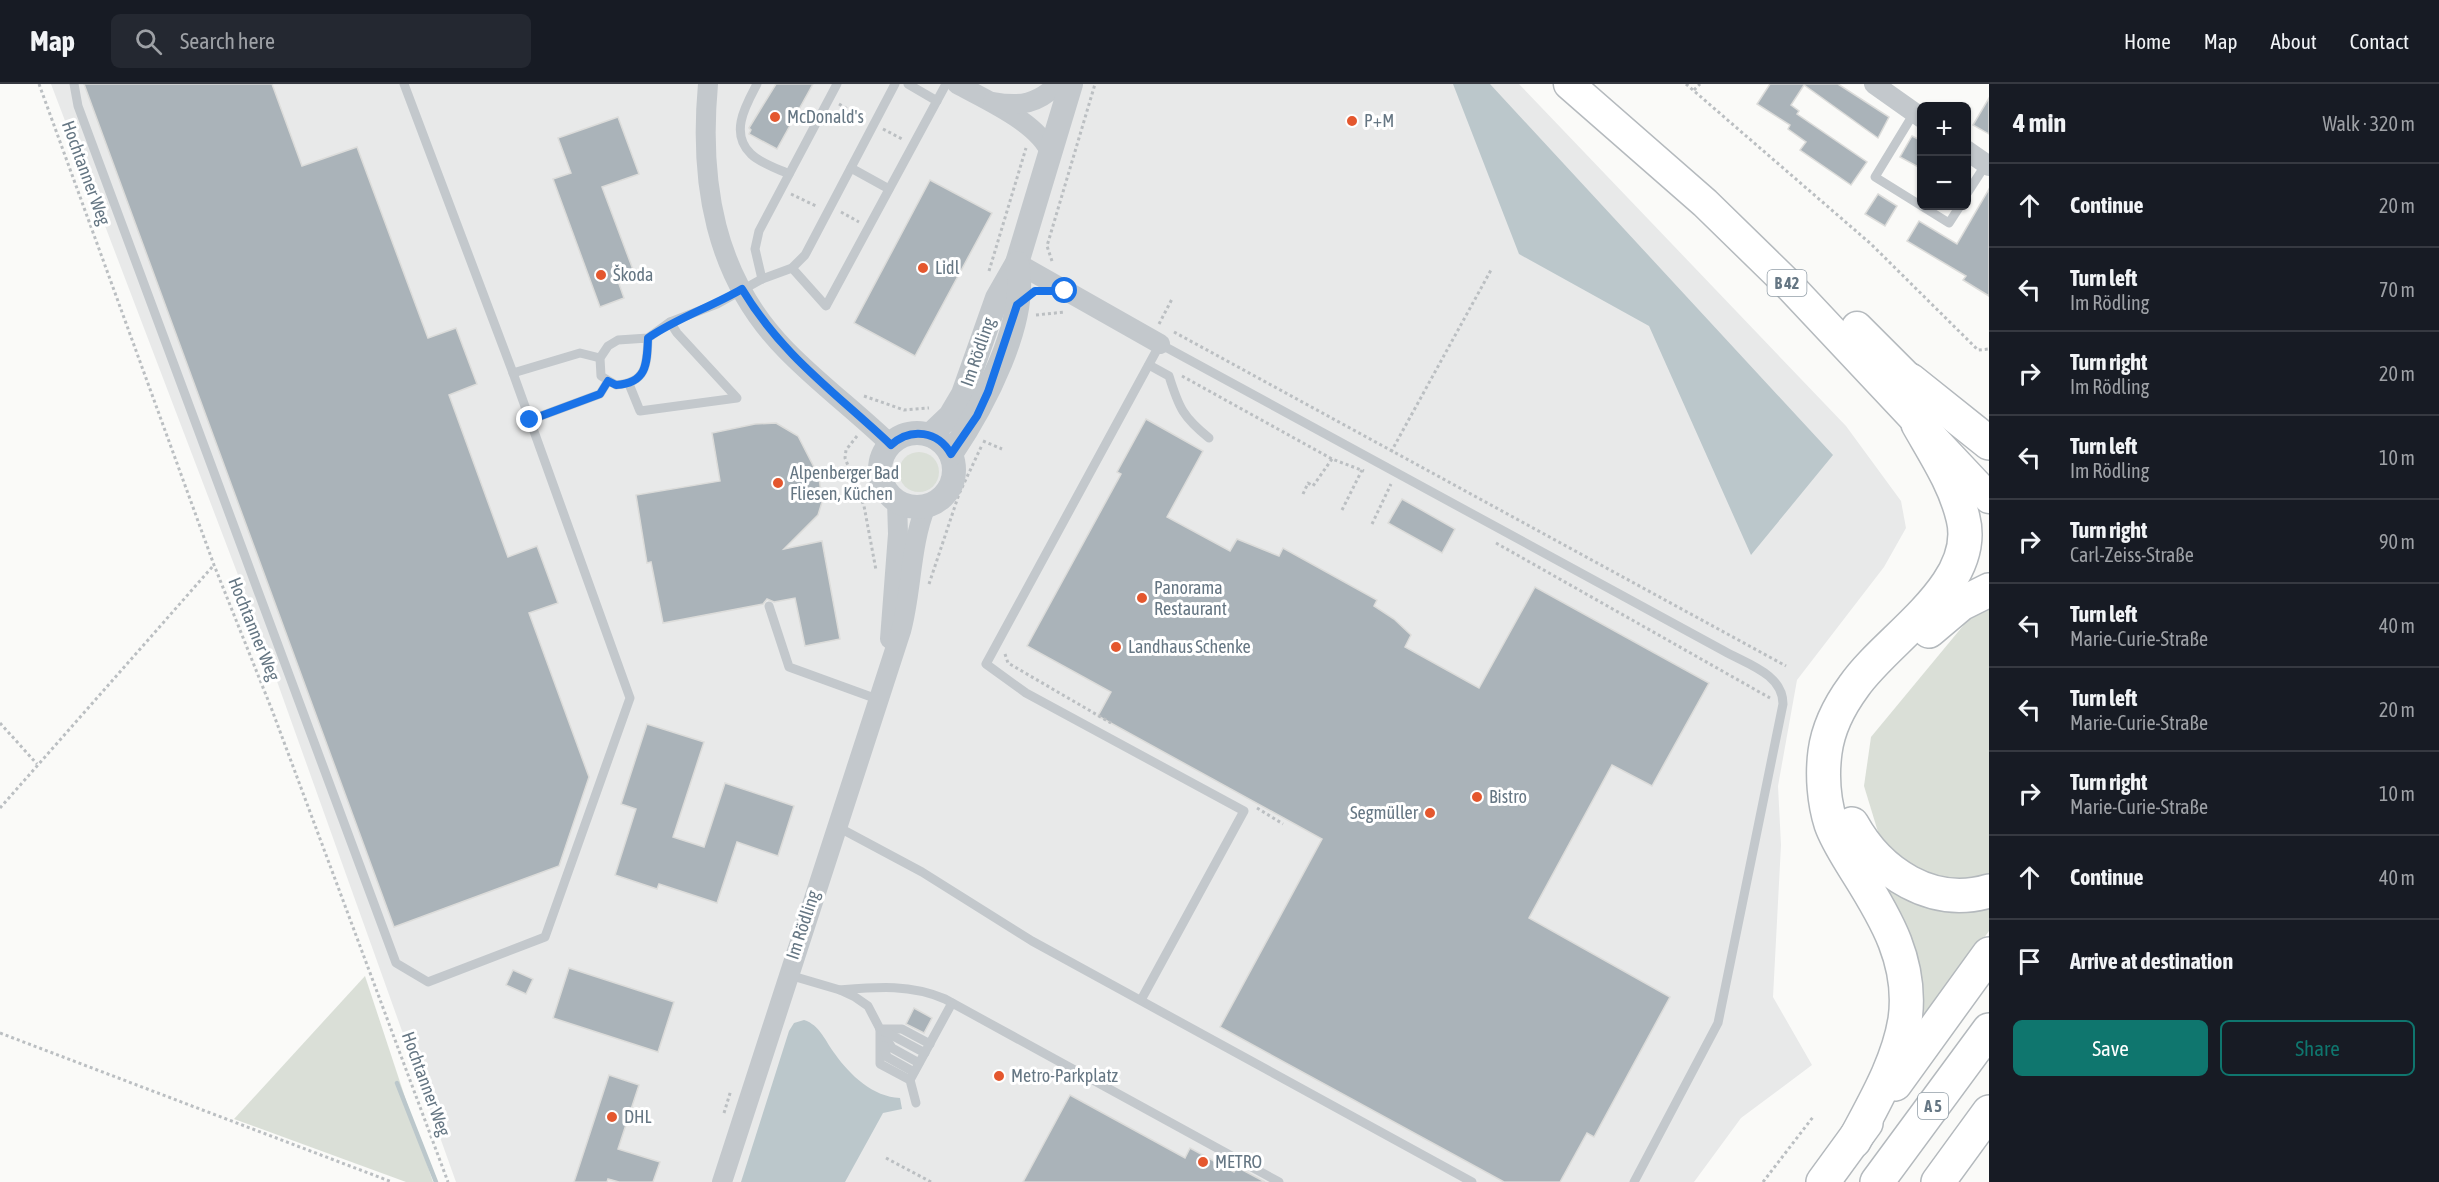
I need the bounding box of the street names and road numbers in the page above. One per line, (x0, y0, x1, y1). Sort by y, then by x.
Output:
street label: Hochtanner Weg (58, 118, 115, 228)
road number: B 42 (1768, 270, 1806, 296)
street label: Im Rödling (956, 314, 999, 389)
street label: Hochtanner Weg (224, 574, 285, 684)
street label: Im Rödling (782, 887, 824, 962)
street label: Hochtanner Weg (398, 1029, 455, 1139)
road number: A 5 (1918, 1093, 1948, 1119)

